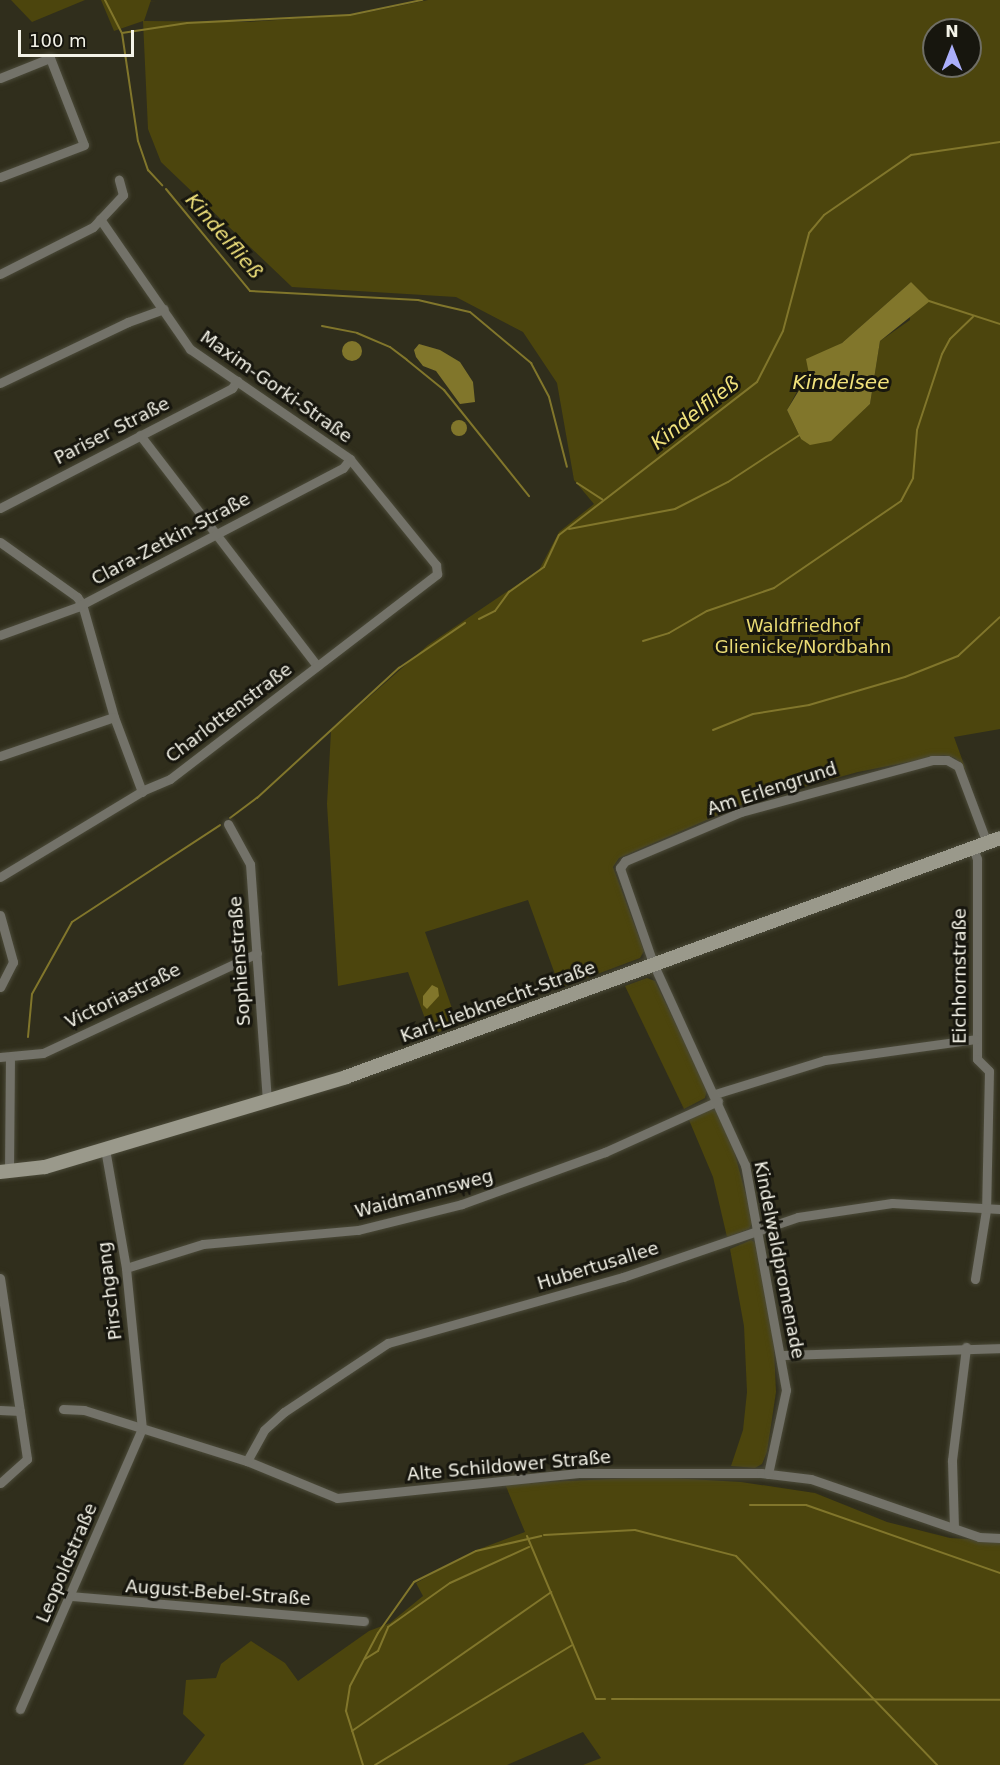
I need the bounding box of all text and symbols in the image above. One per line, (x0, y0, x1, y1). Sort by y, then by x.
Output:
scale bar (21, 18, 136, 56)
north arrow (922, 18, 982, 78)
text: N (945, 22, 959, 41)
text: 100 m (29, 30, 87, 51)
water label: Kindelfließ (180, 188, 268, 284)
street label: Maxim-Gorki-Straße (196, 326, 356, 448)
water label: Kindelsee (793, 370, 889, 394)
water label: Kindelfließ (646, 371, 744, 455)
street label: Pariser Straße (51, 393, 173, 469)
street label: Clara-Zetkin-Straße (88, 488, 254, 590)
park label: Waldfriedhof Glienicke/Nordbahn (715, 616, 891, 658)
street label: Charlottenstraße (162, 659, 296, 767)
street label: Am Erlengrund (705, 758, 839, 820)
street label: Sophienstraße (225, 895, 255, 1027)
street label: Eichhornstraße (949, 908, 971, 1044)
street label: Karl-Liebknecht-Straße (398, 957, 598, 1047)
street label: Victoriastraße (62, 959, 184, 1033)
street label: Kindelwaldpromenade (749, 1159, 809, 1361)
street label: Waidmannsweg (353, 1165, 495, 1223)
street label: Hubertusallee (535, 1237, 661, 1295)
street label: Pirschgang (93, 1241, 127, 1341)
street label: Alte Schildower Straße (406, 1446, 612, 1486)
street label: Leopoldstraße (32, 1500, 102, 1626)
street label: August-Bebel-Straße (125, 1576, 311, 1610)

